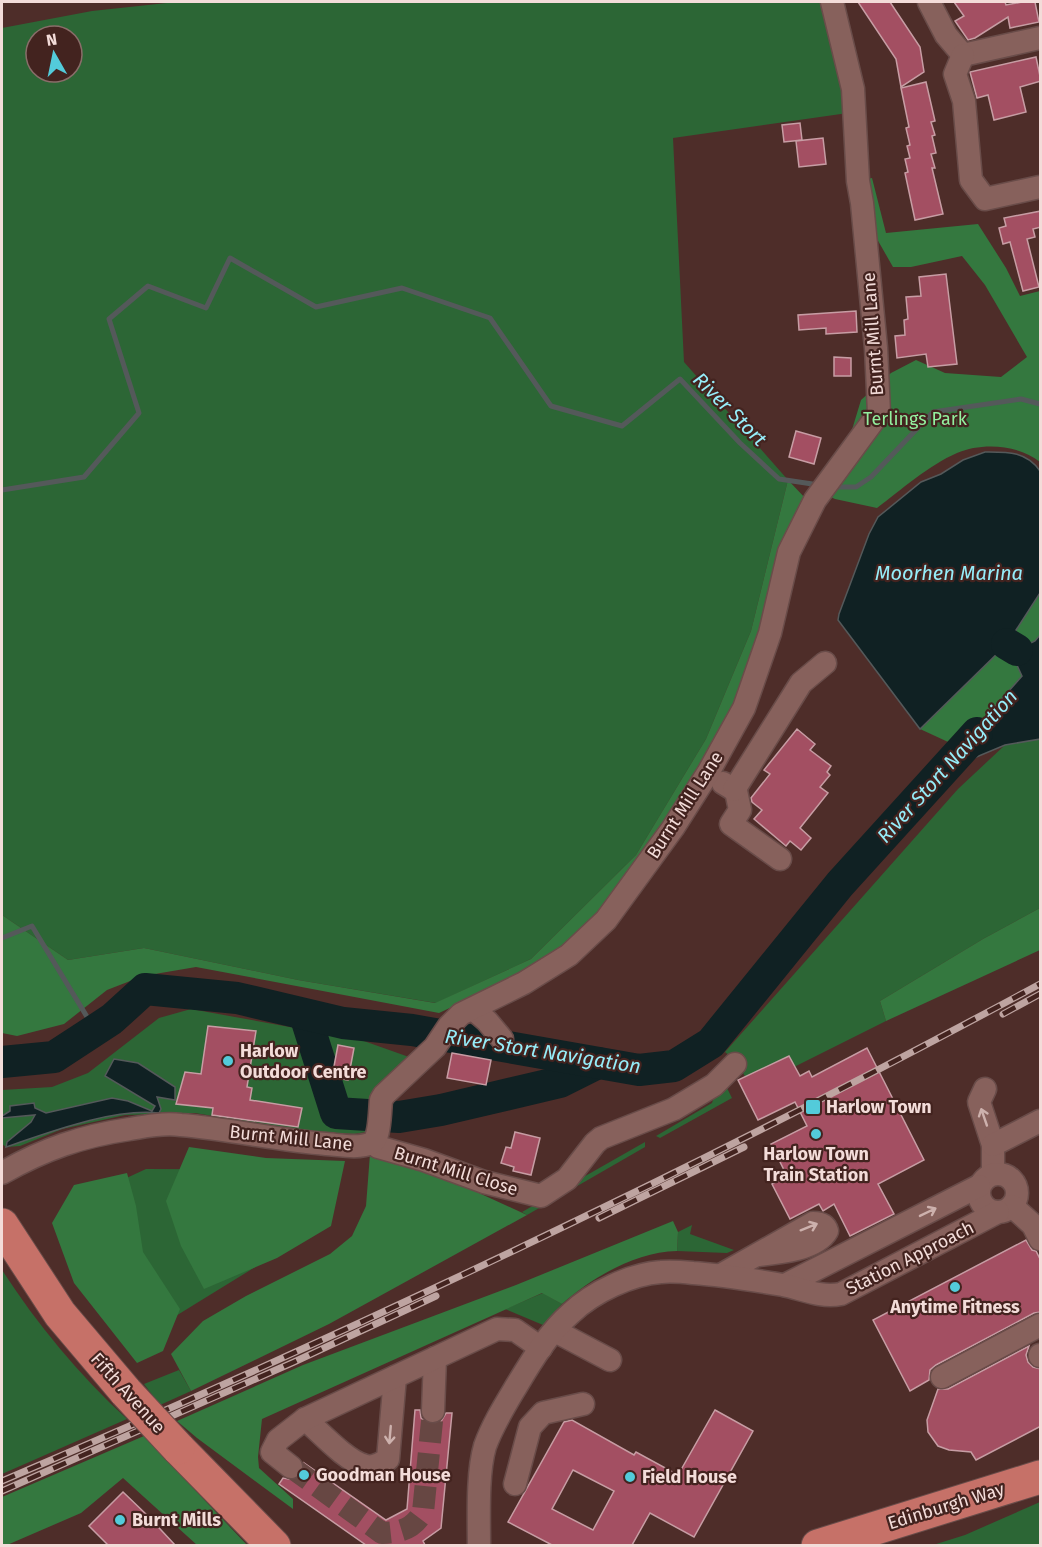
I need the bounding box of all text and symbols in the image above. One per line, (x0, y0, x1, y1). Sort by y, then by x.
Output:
north arrow (24, 24, 84, 84)
text: N (45, 29, 58, 50)
street label: Burnt Mill Lane (858, 272, 888, 396)
water label: River Stort (688, 367, 772, 451)
park label: Terlings Park (863, 408, 968, 430)
water label: Moorhen Marina (875, 561, 1023, 585)
water label: River Stort Navigation (872, 684, 1022, 848)
street label: Burnt Mill Lane (642, 747, 728, 863)
water label: River Stort Navigation (443, 1024, 643, 1078)
place label: Harlow Outdoor Centre (240, 1040, 367, 1083)
marker: Harlow Outdoor Centre (221, 1054, 235, 1068)
place label: Harlow Town (826, 1096, 932, 1118)
marker: Harlow Town (804, 1098, 822, 1116)
one-way arrow (978, 1108, 989, 1127)
street label: Burnt Mill Lane (228, 1121, 354, 1155)
marker: Harlow Town Train Station (809, 1127, 823, 1141)
street label: Burnt Mill Close (391, 1142, 521, 1200)
place label: Harlow Town Train Station (763, 1143, 869, 1186)
one-way arrow (919, 1205, 937, 1217)
street label: Station Approach (842, 1216, 978, 1300)
one-way arrow (799, 1221, 817, 1232)
marker: Anytime Fitness (948, 1280, 962, 1294)
place label: Anytime Fitness (889, 1296, 1020, 1318)
street label: Fifth Avenue (86, 1348, 170, 1438)
one-way arrow (384, 1425, 395, 1445)
place label: Goodman House (316, 1464, 451, 1486)
place label: Field House (642, 1466, 737, 1488)
marker: Goodman House (297, 1468, 311, 1482)
marker: Field House (623, 1470, 637, 1484)
street label: Edinburgh Way (885, 1478, 1007, 1534)
place label: Burnt Mills (132, 1509, 221, 1531)
marker: Burnt Mills (113, 1513, 127, 1527)

